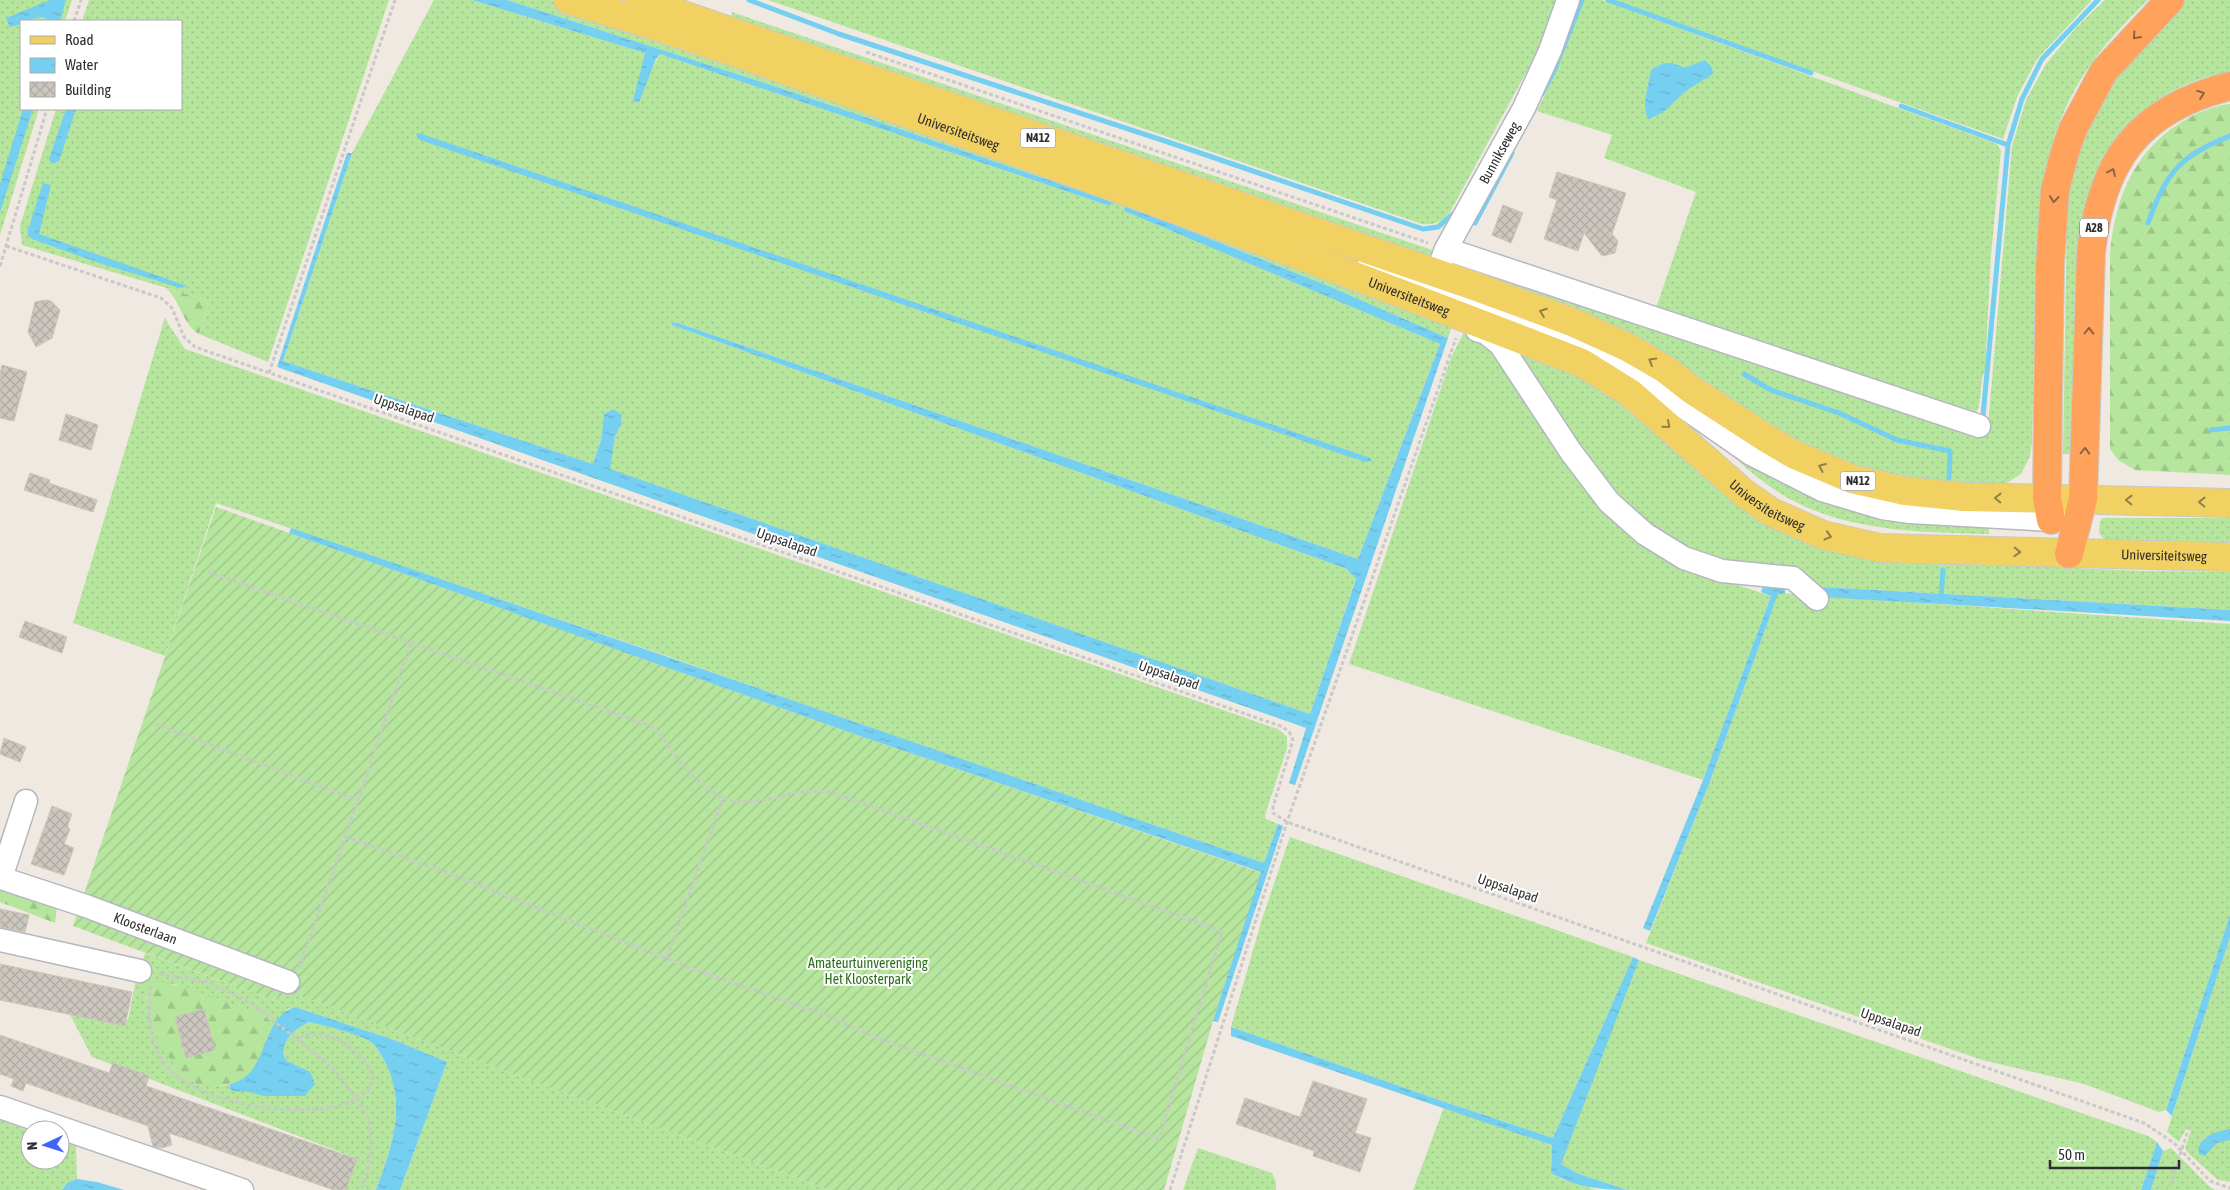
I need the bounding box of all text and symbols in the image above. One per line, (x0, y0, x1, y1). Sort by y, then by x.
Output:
legend (20, 20, 182, 110)
one-way arrow (2133, 30, 2142, 39)
text: Road (65, 31, 94, 48)
text: Water (65, 56, 98, 73)
text: Building (65, 81, 111, 98)
one-way arrow (2196, 90, 2205, 100)
street label: Universiteitsweg (915, 110, 1001, 153)
street label: Bunnikseweg (1476, 119, 1523, 186)
road number: N412 (1020, 128, 1056, 148)
one-way arrow (2105, 168, 2116, 177)
one-way arrow (2049, 196, 2060, 204)
road number: A28 (2080, 218, 2108, 238)
street label: Universiteitsweg (1366, 274, 1452, 319)
one-way arrow (1539, 308, 1548, 318)
one-way arrow (2084, 327, 2094, 334)
one-way arrow (1649, 358, 1658, 368)
street label: Uppsalapad (372, 390, 436, 426)
one-way arrow (1661, 419, 1670, 428)
one-way arrow (2080, 447, 2091, 455)
one-way arrow (1818, 463, 1827, 474)
road number: N412 (1840, 472, 1876, 491)
street label: Universiteitsweg (1726, 476, 1807, 534)
one-way arrow (1994, 493, 2002, 503)
one-way arrow (2125, 495, 2132, 505)
one-way arrow (2198, 497, 2206, 507)
street label: Uppsalapad (755, 524, 819, 560)
one-way arrow (1823, 530, 1832, 541)
street label: Universiteitsweg (2121, 546, 2207, 564)
one-way arrow (2014, 547, 2022, 558)
street label: Uppsalapad (1137, 657, 1201, 693)
street label: Uppsalapad (1476, 870, 1540, 906)
street label: Kloosterlaan (112, 909, 179, 948)
park label: Amateurtuinvereniging Het Kloosterpark (808, 955, 928, 987)
street label: Uppsalapad (1859, 1004, 1923, 1040)
north arrow (20, 1120, 70, 1170)
scale bar (2050, 1138, 2179, 1170)
text: N (24, 1141, 40, 1151)
text: 50 m (2058, 1146, 2085, 1163)

